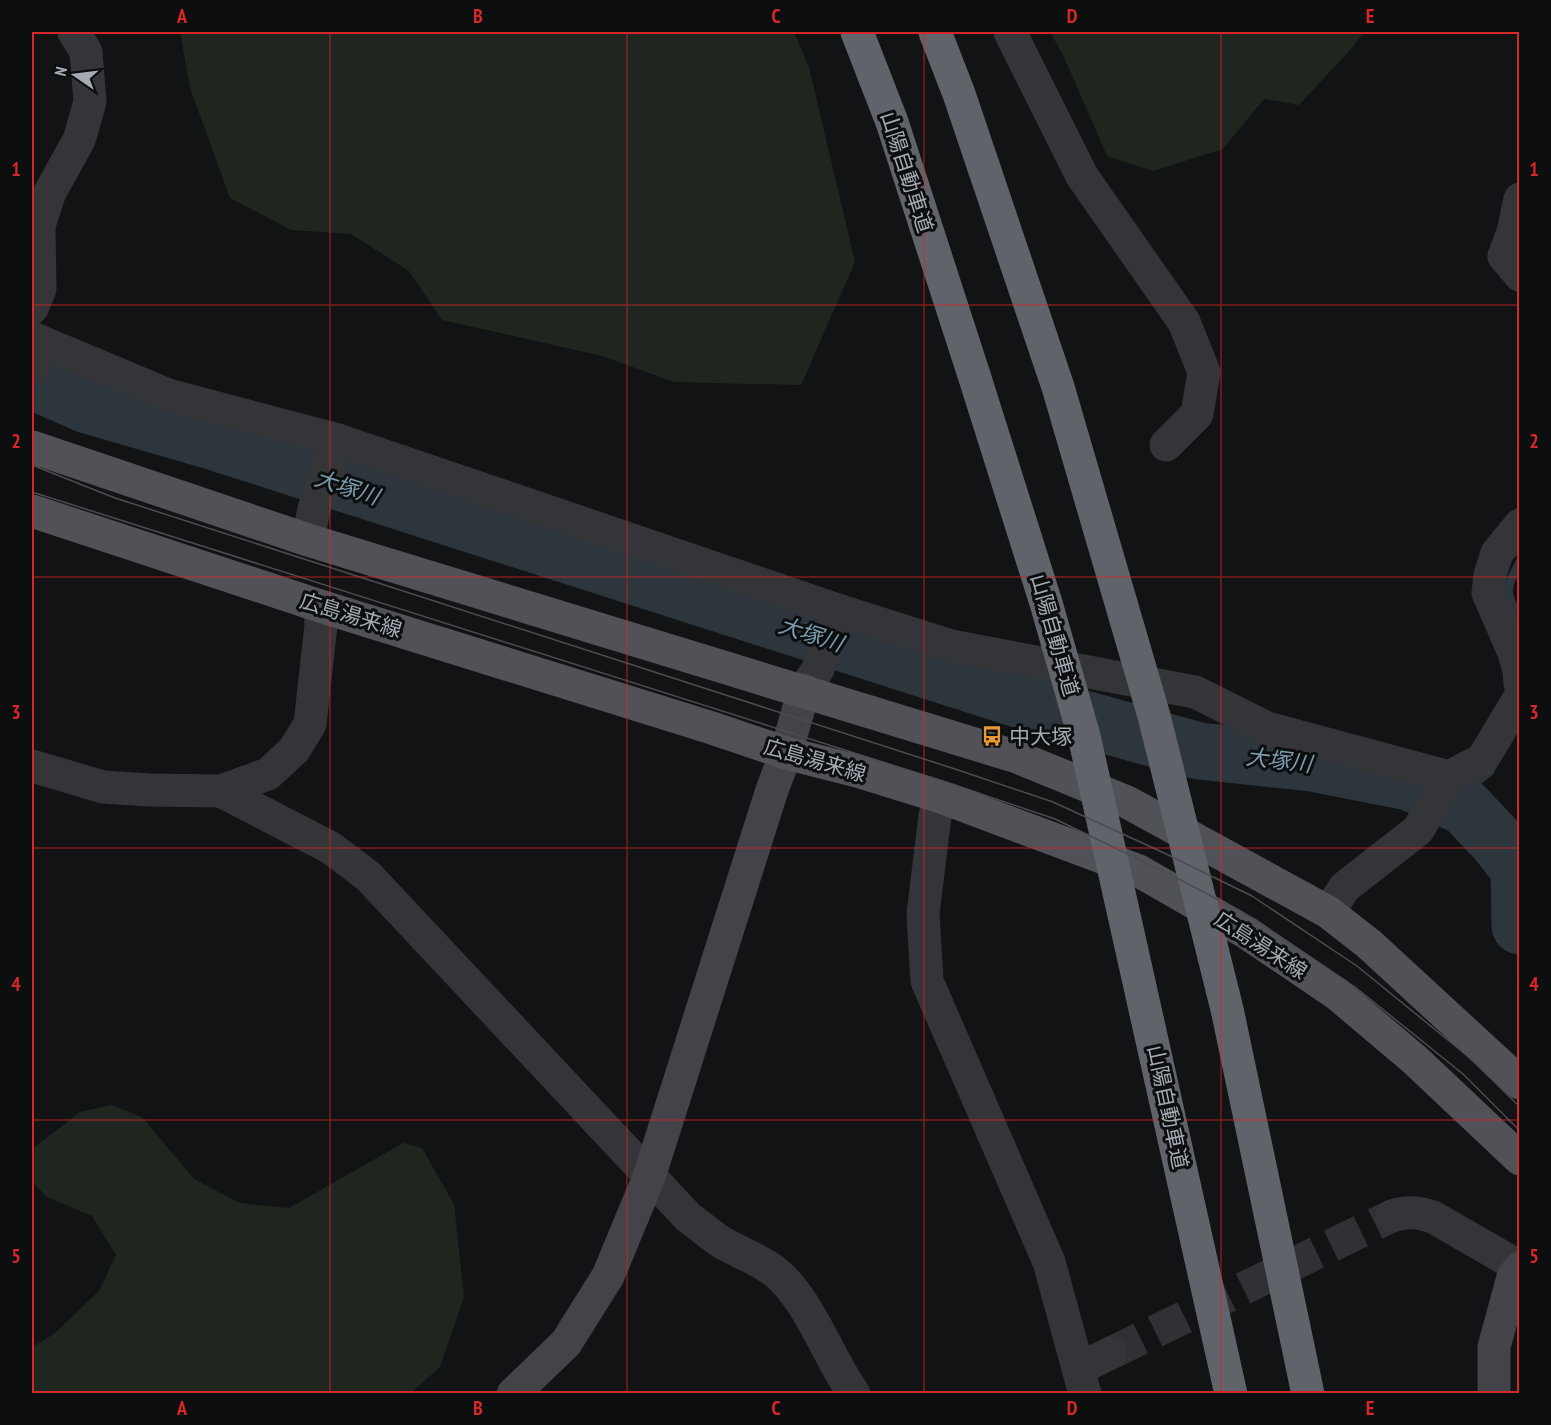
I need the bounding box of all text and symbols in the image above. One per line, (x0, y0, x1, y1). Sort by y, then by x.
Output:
text: A (176, 3, 188, 29)
text: B (473, 3, 483, 29)
text: C (771, 3, 781, 29)
text: D (1067, 3, 1078, 29)
text: E (1366, 3, 1374, 29)
north arrow (45, 45, 105, 105)
text: N (50, 65, 71, 78)
street label: 山陽自動車道 (875, 108, 939, 236)
text: 1 (11, 156, 21, 182)
text: 1 (1529, 156, 1539, 182)
text: 2 (11, 428, 21, 454)
text: 2 (1529, 428, 1539, 454)
water label: 大塚川 (311, 463, 385, 511)
street label: 山陽自動車道 (1025, 571, 1085, 699)
street label: 広島湯来線 (297, 587, 405, 643)
water label: 大塚川 (775, 610, 849, 658)
text: 3 (11, 699, 21, 725)
text: 3 (1529, 699, 1539, 725)
place label: 中大塚 (1009, 723, 1072, 750)
bus stop icon: 中大塚 (980, 724, 1004, 748)
street label: 広島湯来線 (761, 733, 869, 787)
water label: 大塚川 (1245, 742, 1315, 778)
street label: 広島湯来線 (1210, 905, 1312, 985)
text: 4 (11, 971, 21, 997)
text: 4 (1529, 971, 1539, 997)
street label: 山陽自動車道 (1142, 1043, 1194, 1171)
text: 5 (11, 1243, 21, 1269)
text: 5 (1529, 1243, 1539, 1269)
text: A (176, 1395, 188, 1421)
text: B (473, 1395, 483, 1421)
text: C (771, 1395, 781, 1421)
text: D (1067, 1395, 1078, 1421)
text: E (1366, 1395, 1374, 1421)

